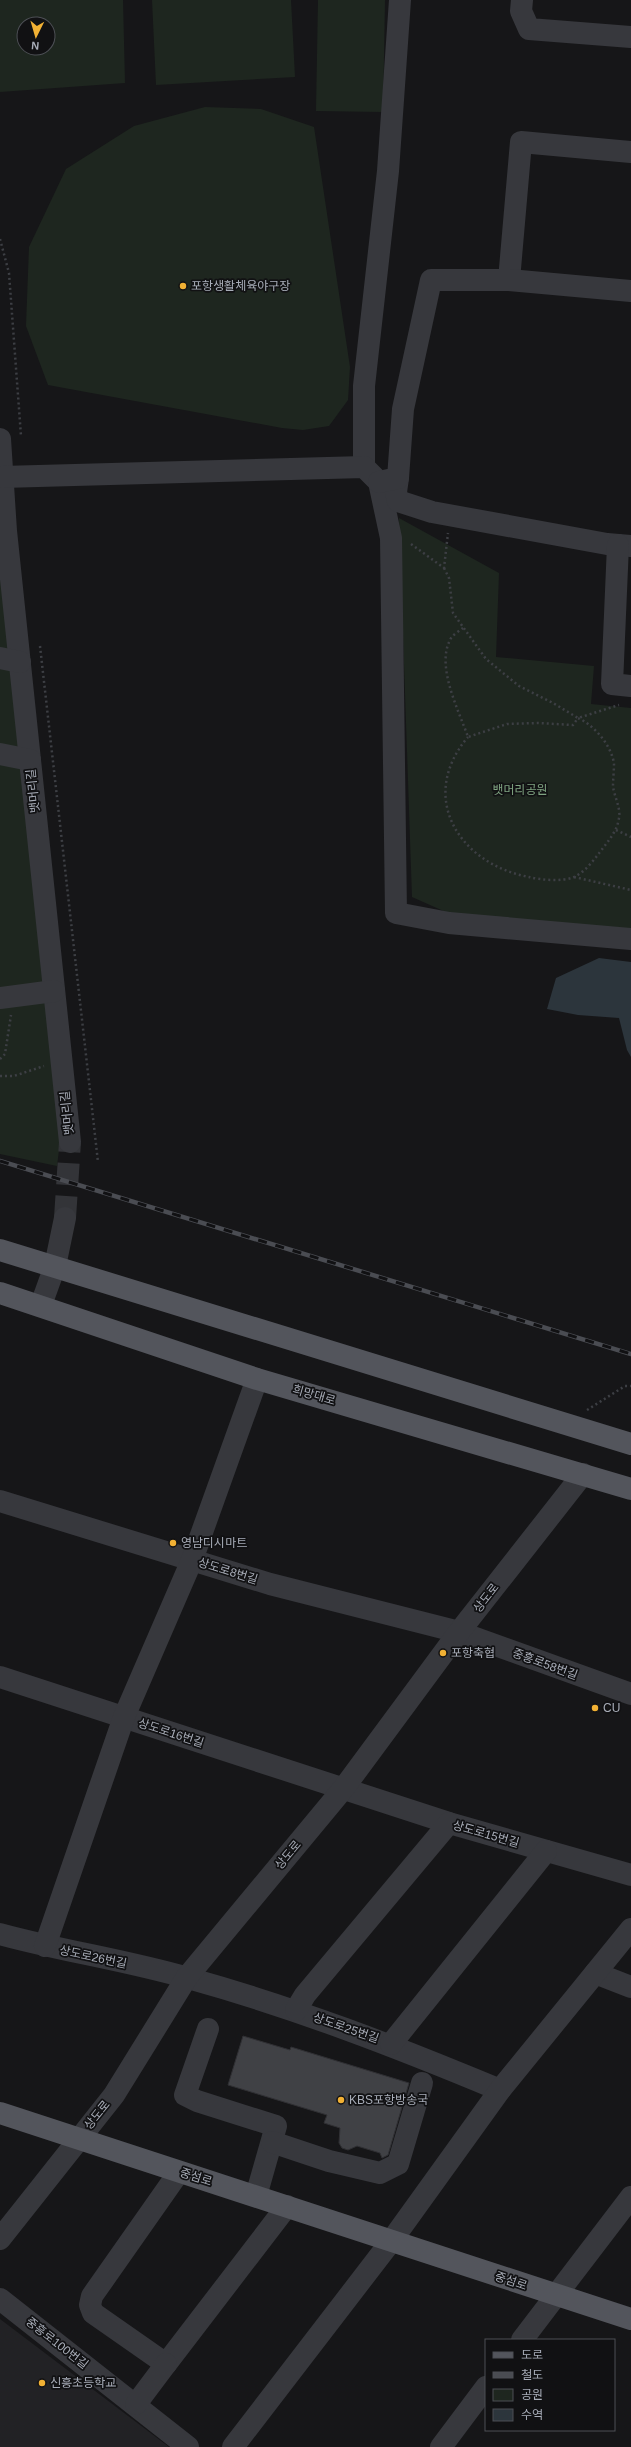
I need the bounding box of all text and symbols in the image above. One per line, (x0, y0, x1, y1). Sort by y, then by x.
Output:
north arrow (16, 16, 56, 56)
text: N (31, 40, 40, 52)
place label: 포항생활체육야구장 (191, 279, 290, 293)
marker: 포항생활체육야구장 (178, 281, 188, 291)
street label: 뱃머리길 (24, 768, 42, 814)
park label: 뱃머리공원 (492, 783, 548, 797)
street label: 뱃머리길 (58, 1090, 76, 1136)
street label: 희망대로 (291, 1382, 337, 1408)
place label: 영남디시마트 (181, 1536, 247, 1550)
marker: 영남디시마트 (168, 1538, 178, 1548)
street label: 상도로8번길 (196, 1555, 260, 1587)
street label: 상도로 (470, 1581, 502, 1615)
place label: 포항축협 (451, 1646, 495, 1660)
street label: 중흥로58번길 (510, 1646, 580, 1682)
marker: 포항축협 (438, 1648, 448, 1658)
place label: CU (603, 1701, 620, 1715)
marker: CU (590, 1703, 600, 1713)
street label: 상도로16번길 (136, 1716, 206, 1750)
street label: 상도로15번길 (451, 1818, 521, 1850)
street label: 상도로 (272, 1838, 304, 1872)
street label: 상도로26번길 (58, 1943, 128, 1971)
street label: 상도로25번길 (311, 2010, 381, 2046)
place label: KBS포항방송국 (349, 2093, 428, 2107)
marker: KBS포항방송국 (336, 2095, 346, 2105)
street label: 상도로 (81, 2098, 113, 2132)
street label: 중섬로 (178, 2165, 214, 2189)
street label: 중섬로 (493, 2269, 529, 2293)
street label: 중흥로100번길 (23, 2314, 91, 2372)
legend (485, 2339, 615, 2431)
text: 도로 (521, 2348, 543, 2362)
text: 철도 (521, 2368, 543, 2382)
place label: 신흥초등학교 (50, 2376, 116, 2390)
marker: 신흥초등학교 (37, 2378, 47, 2388)
text: 공원 (521, 2388, 543, 2402)
text: 수역 (521, 2408, 543, 2422)

